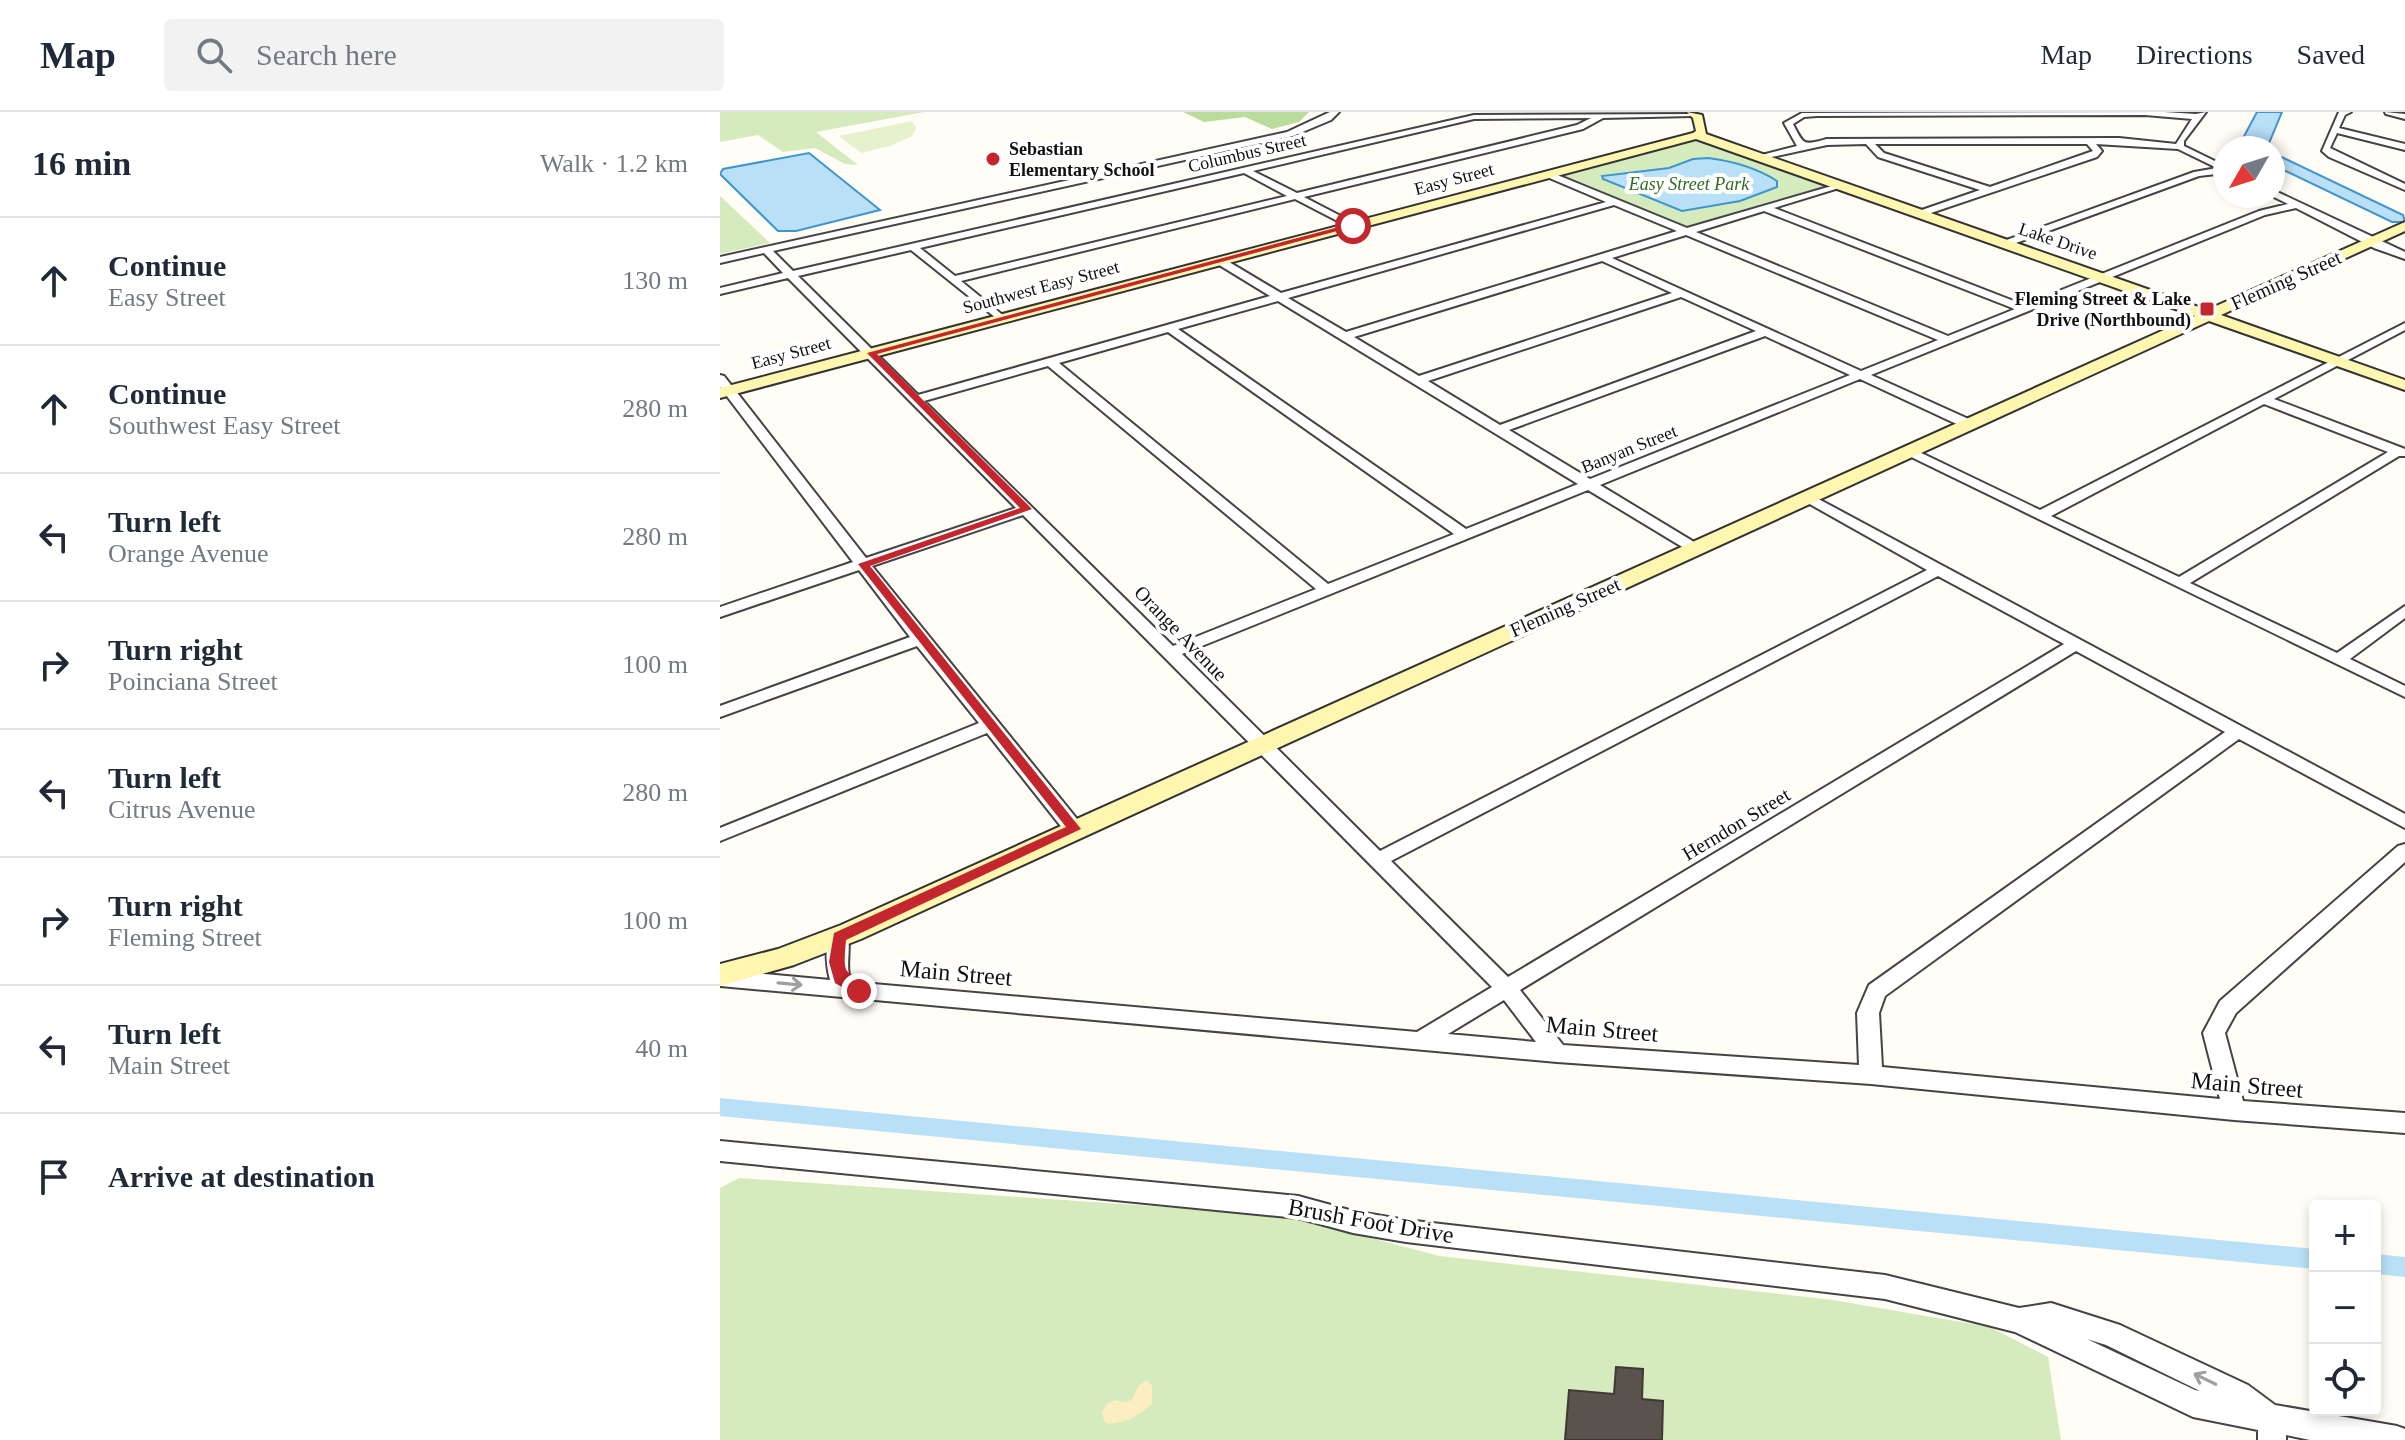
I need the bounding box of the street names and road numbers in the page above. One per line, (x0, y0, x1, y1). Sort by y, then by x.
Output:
street label: Columbus Street (1186, 130, 1308, 176)
street label: Easy Street (1412, 159, 1496, 199)
street label: Lake Drive (2016, 218, 2100, 264)
street label: Fleming Street (2227, 246, 2345, 315)
street label: Southwest Easy Street (961, 257, 1121, 317)
street label: Easy Street (749, 333, 833, 373)
street label: Banyan Street (1578, 421, 1680, 477)
street label: Fleming Street (1506, 573, 1624, 642)
street label: Orange Avenue (1129, 581, 1232, 686)
street label: Herndon Street (1678, 783, 1794, 865)
street label: Main Street (899, 955, 1014, 991)
street label: Main Street (1545, 1011, 1660, 1047)
street label: Main Street (2190, 1067, 2305, 1103)
street label: Brush Foot Drive (1286, 1194, 1456, 1248)

